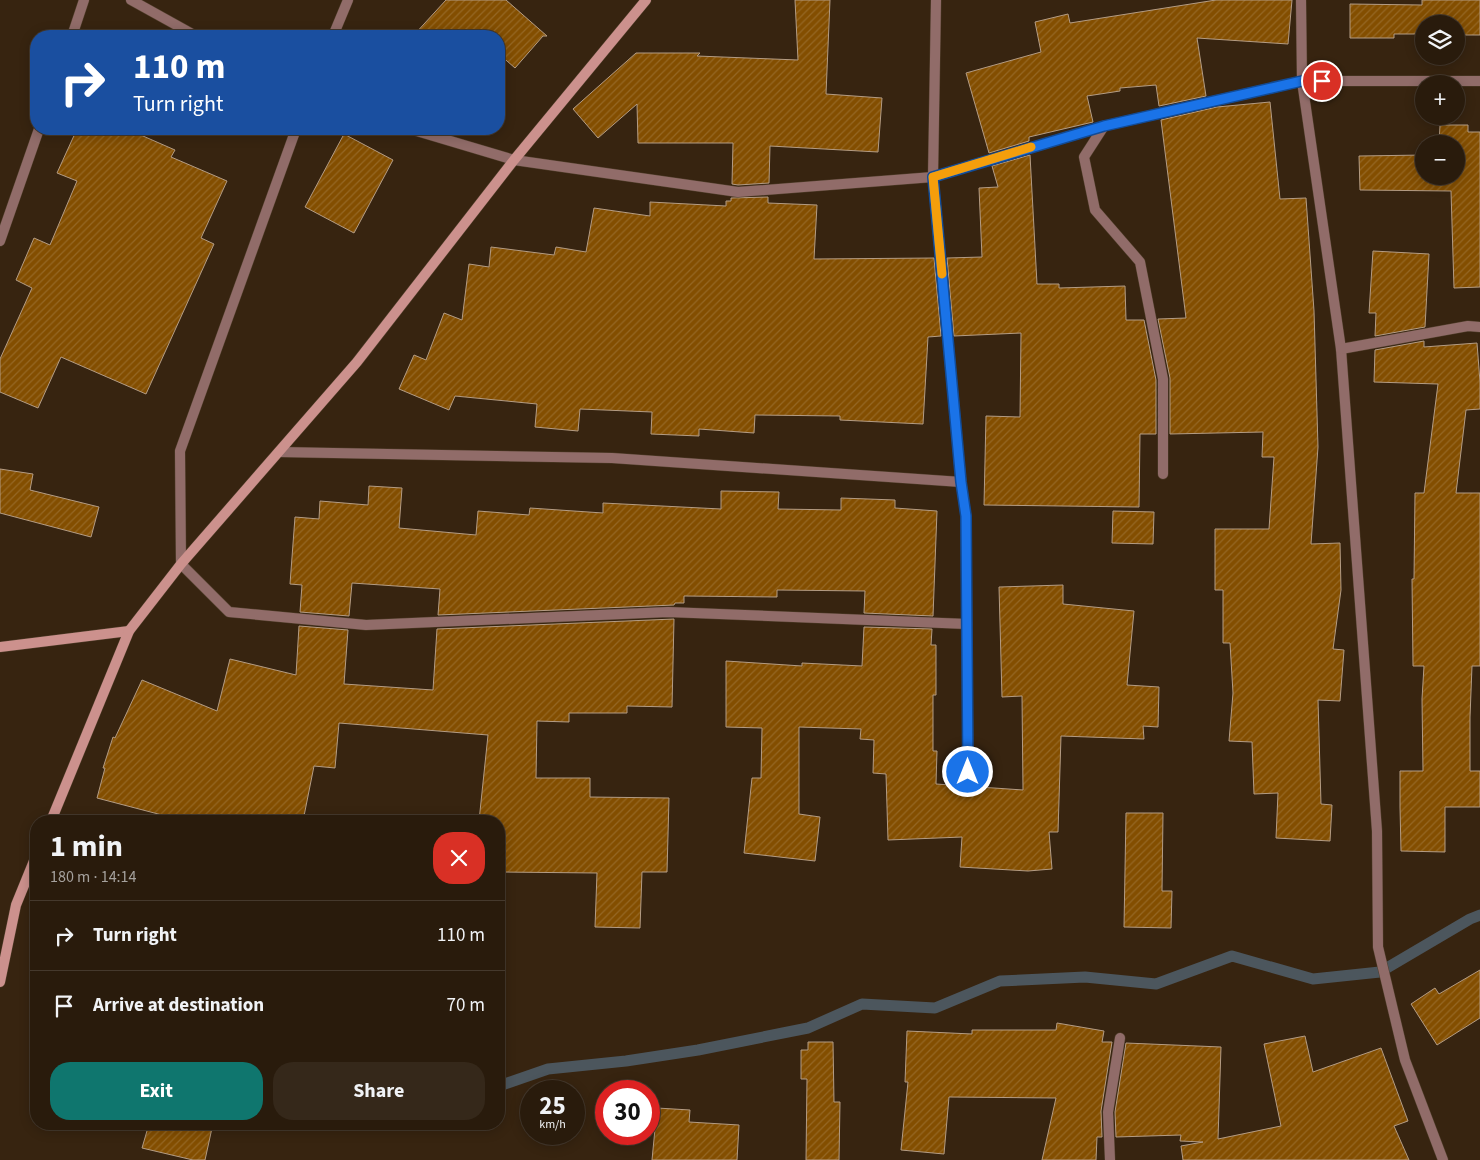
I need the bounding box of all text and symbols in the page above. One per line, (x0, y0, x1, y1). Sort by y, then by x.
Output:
map controls (1415, 15, 1465, 185)
button: layers (1415, 15, 1465, 65)
text: 110 m (133, 42, 225, 92)
icon: right (50, 50, 115, 115)
pin (1301, 60, 1343, 102)
icon: arrive (1308, 67, 1336, 95)
button: + (1415, 75, 1465, 125)
text: Turn right (133, 88, 223, 120)
button: − (1415, 135, 1465, 185)
position arrow (941, 745, 993, 797)
text: 1 min (50, 825, 123, 868)
button: close (433, 832, 485, 884)
text: 180 m · 14:14 (50, 866, 137, 888)
icon: right (50, 922, 78, 950)
text: Turn right (93, 922, 177, 949)
text: 110 m (437, 922, 485, 949)
icon: arrive (50, 992, 78, 1020)
text: Arrive at destination (93, 992, 264, 1019)
text: 70 m (447, 992, 485, 1019)
button: Exit (50, 1062, 263, 1120)
button: Share (273, 1062, 485, 1120)
speed limit sign: 30 (595, 1080, 660, 1145)
text: 25 (539, 1088, 566, 1124)
text: km/h (539, 1116, 566, 1133)

